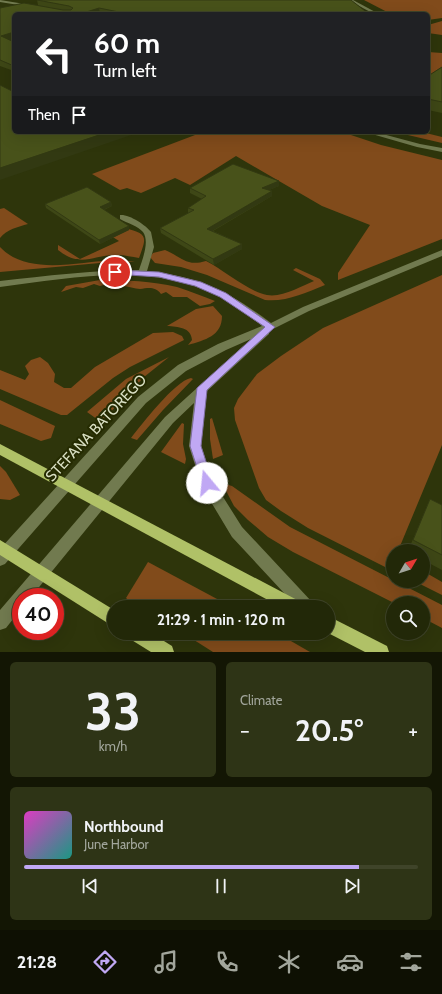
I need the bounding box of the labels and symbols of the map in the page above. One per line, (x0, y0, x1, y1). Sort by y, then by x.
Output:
pin (98, 255, 132, 289)
street label: STEFANA BATOREGO (42, 371, 150, 485)
position arrow (186, 462, 228, 504)
north arrow (386, 544, 430, 588)
speed limit sign: 40 (12, 588, 64, 640)

